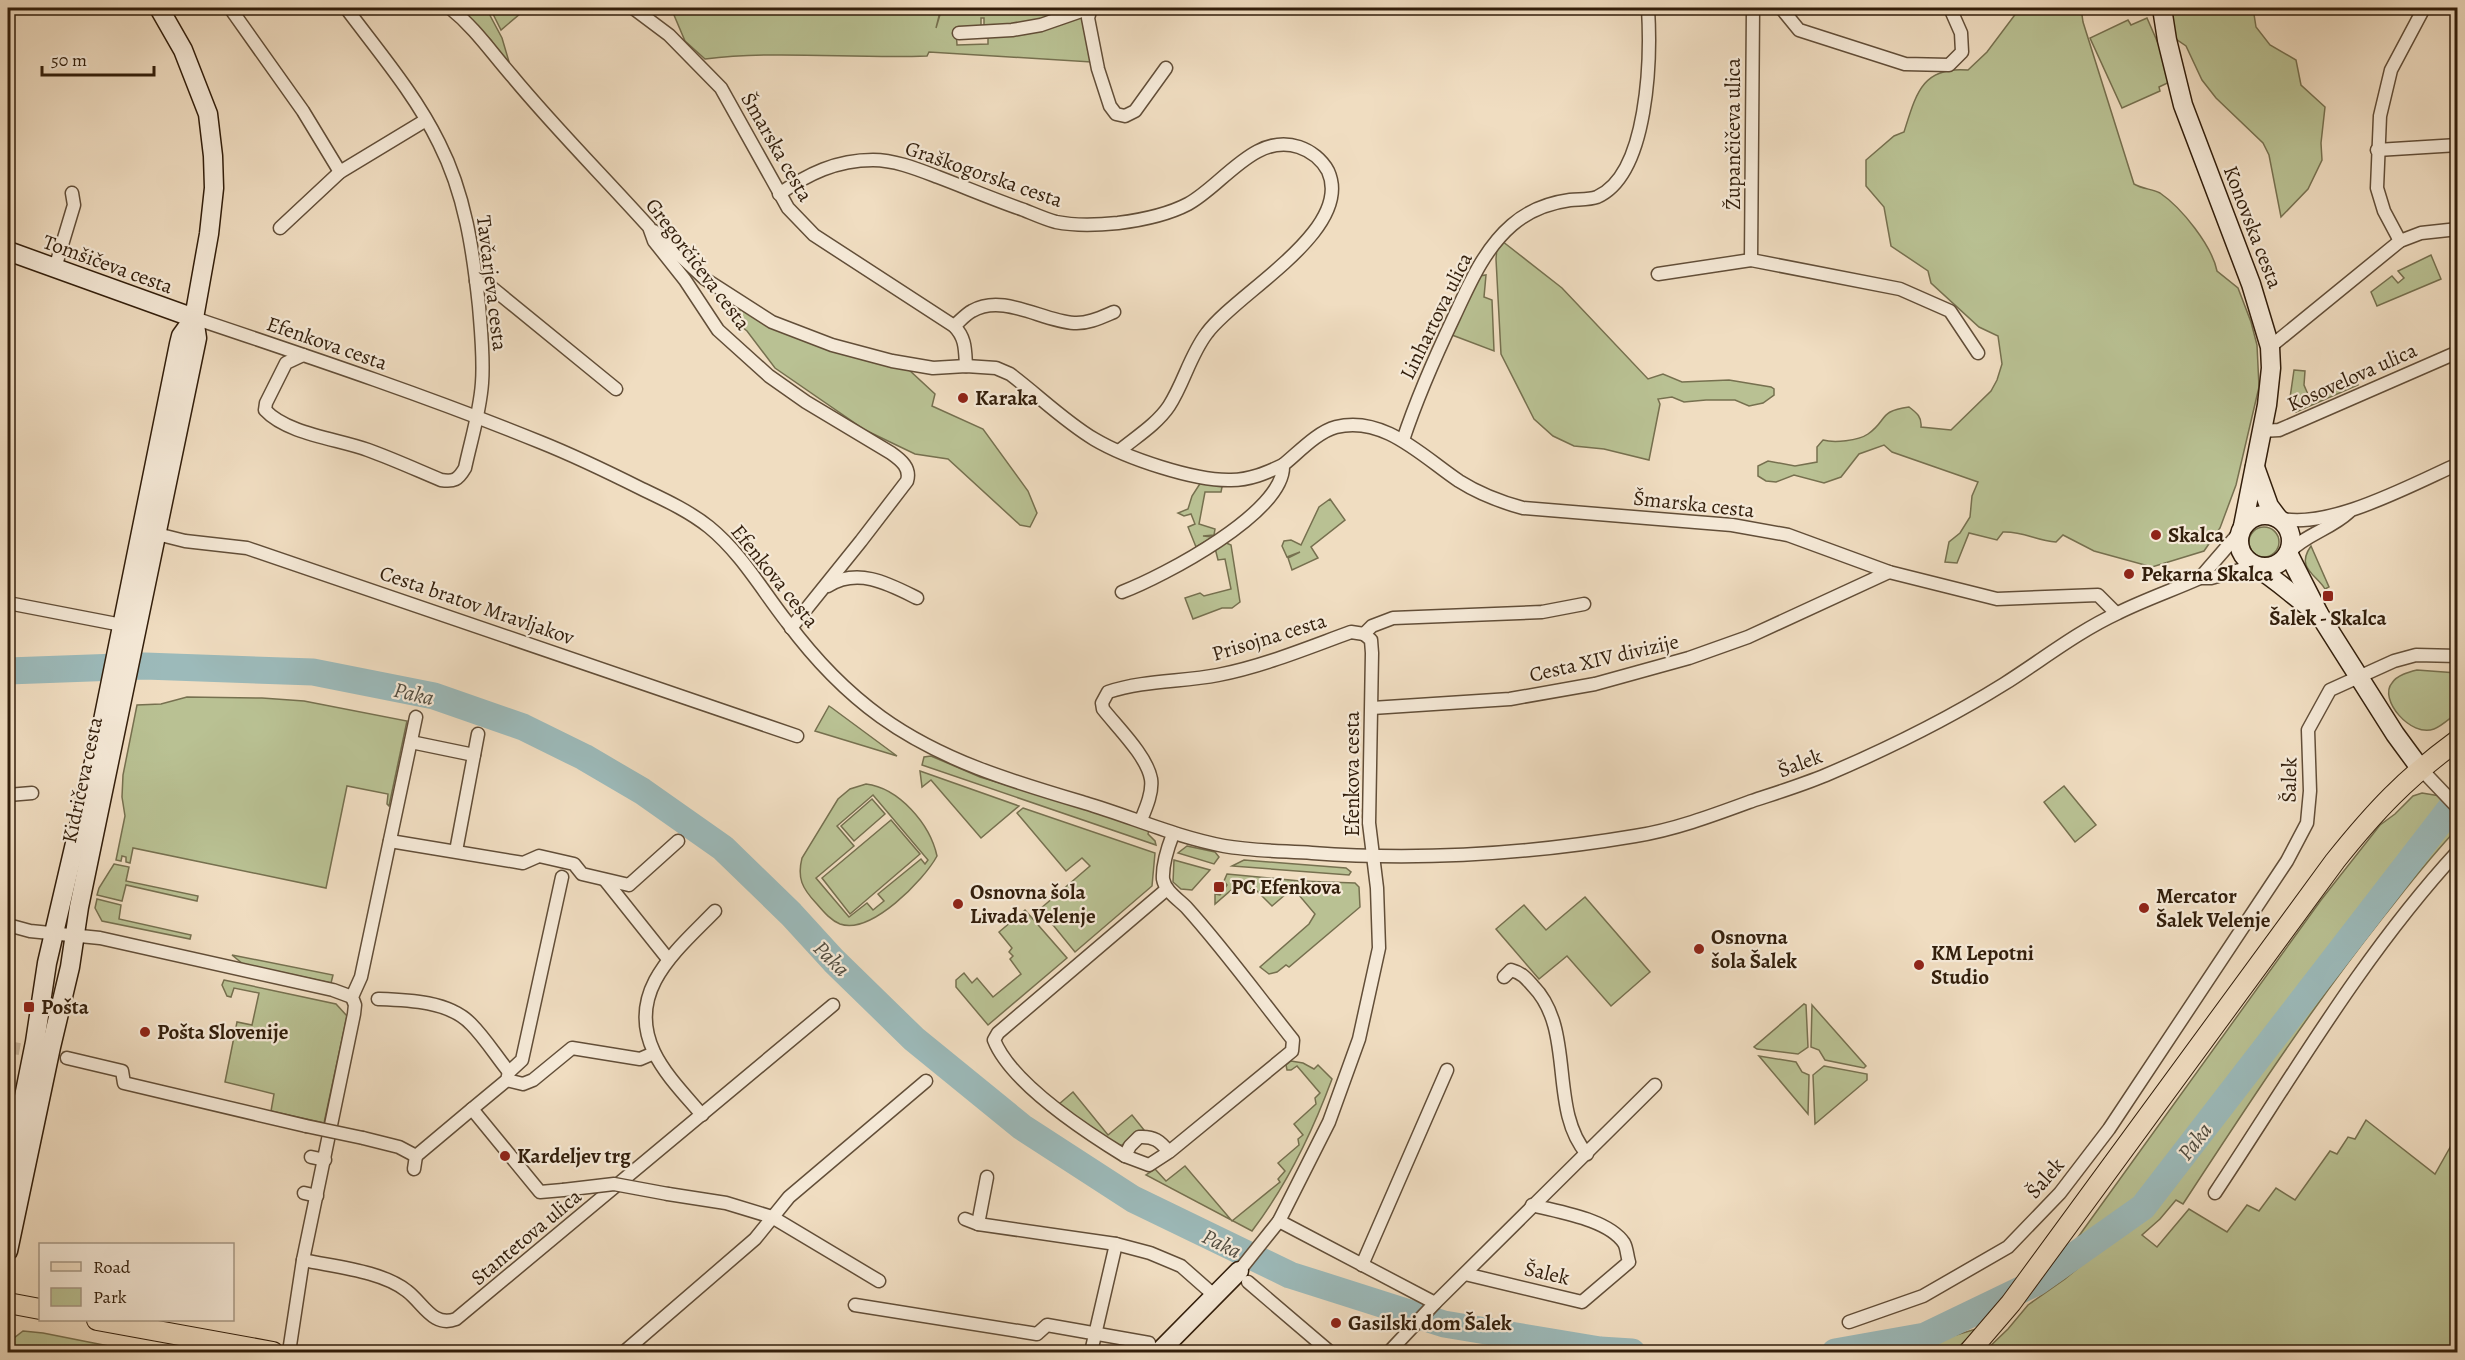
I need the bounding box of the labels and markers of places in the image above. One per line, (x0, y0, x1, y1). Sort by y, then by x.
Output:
place label: Karaka (975, 384, 1039, 412)
marker: Karaka (956, 391, 970, 405)
place label: Skalca (2168, 521, 2225, 549)
marker: Skalca (2149, 528, 2163, 542)
place label: Pekarna Skalca (2141, 560, 2274, 588)
marker: Pekarna Skalca (2122, 567, 2136, 581)
marker: Šalek - Skalca (2321, 589, 2335, 603)
place label: Šalek - Skalca (2269, 604, 2388, 632)
place label: PC Efenkova (1231, 873, 1342, 901)
place label: Osnovna šola Livada Velenje (970, 878, 1096, 930)
marker: PC Efenkova (1212, 880, 1226, 894)
place label: Mercator Šalek Velenje (2156, 882, 2271, 934)
marker: Osnovna šola Livada Velenje (951, 897, 965, 911)
marker: Mercator Šalek Velenje (2137, 901, 2151, 915)
place label: Osnovna šola Šalek (1711, 923, 1797, 975)
place label: KM Lepotni Studio (1931, 939, 2034, 991)
marker: Osnovna šola Šalek (1692, 942, 1706, 956)
marker: KM Lepotni Studio (1912, 958, 1926, 972)
place label: Pošta (41, 993, 90, 1021)
marker: Pošta (22, 1000, 36, 1014)
place label: Pošta Slovenije (157, 1018, 289, 1046)
marker: Pošta Slovenije (138, 1025, 152, 1039)
place label: Kardeljev trg (517, 1142, 631, 1170)
marker: Kardeljev trg (498, 1149, 512, 1163)
place label: Gasilski dom Šalek (1348, 1309, 1512, 1337)
marker: Gasilski dom Šalek (1329, 1316, 1343, 1330)

